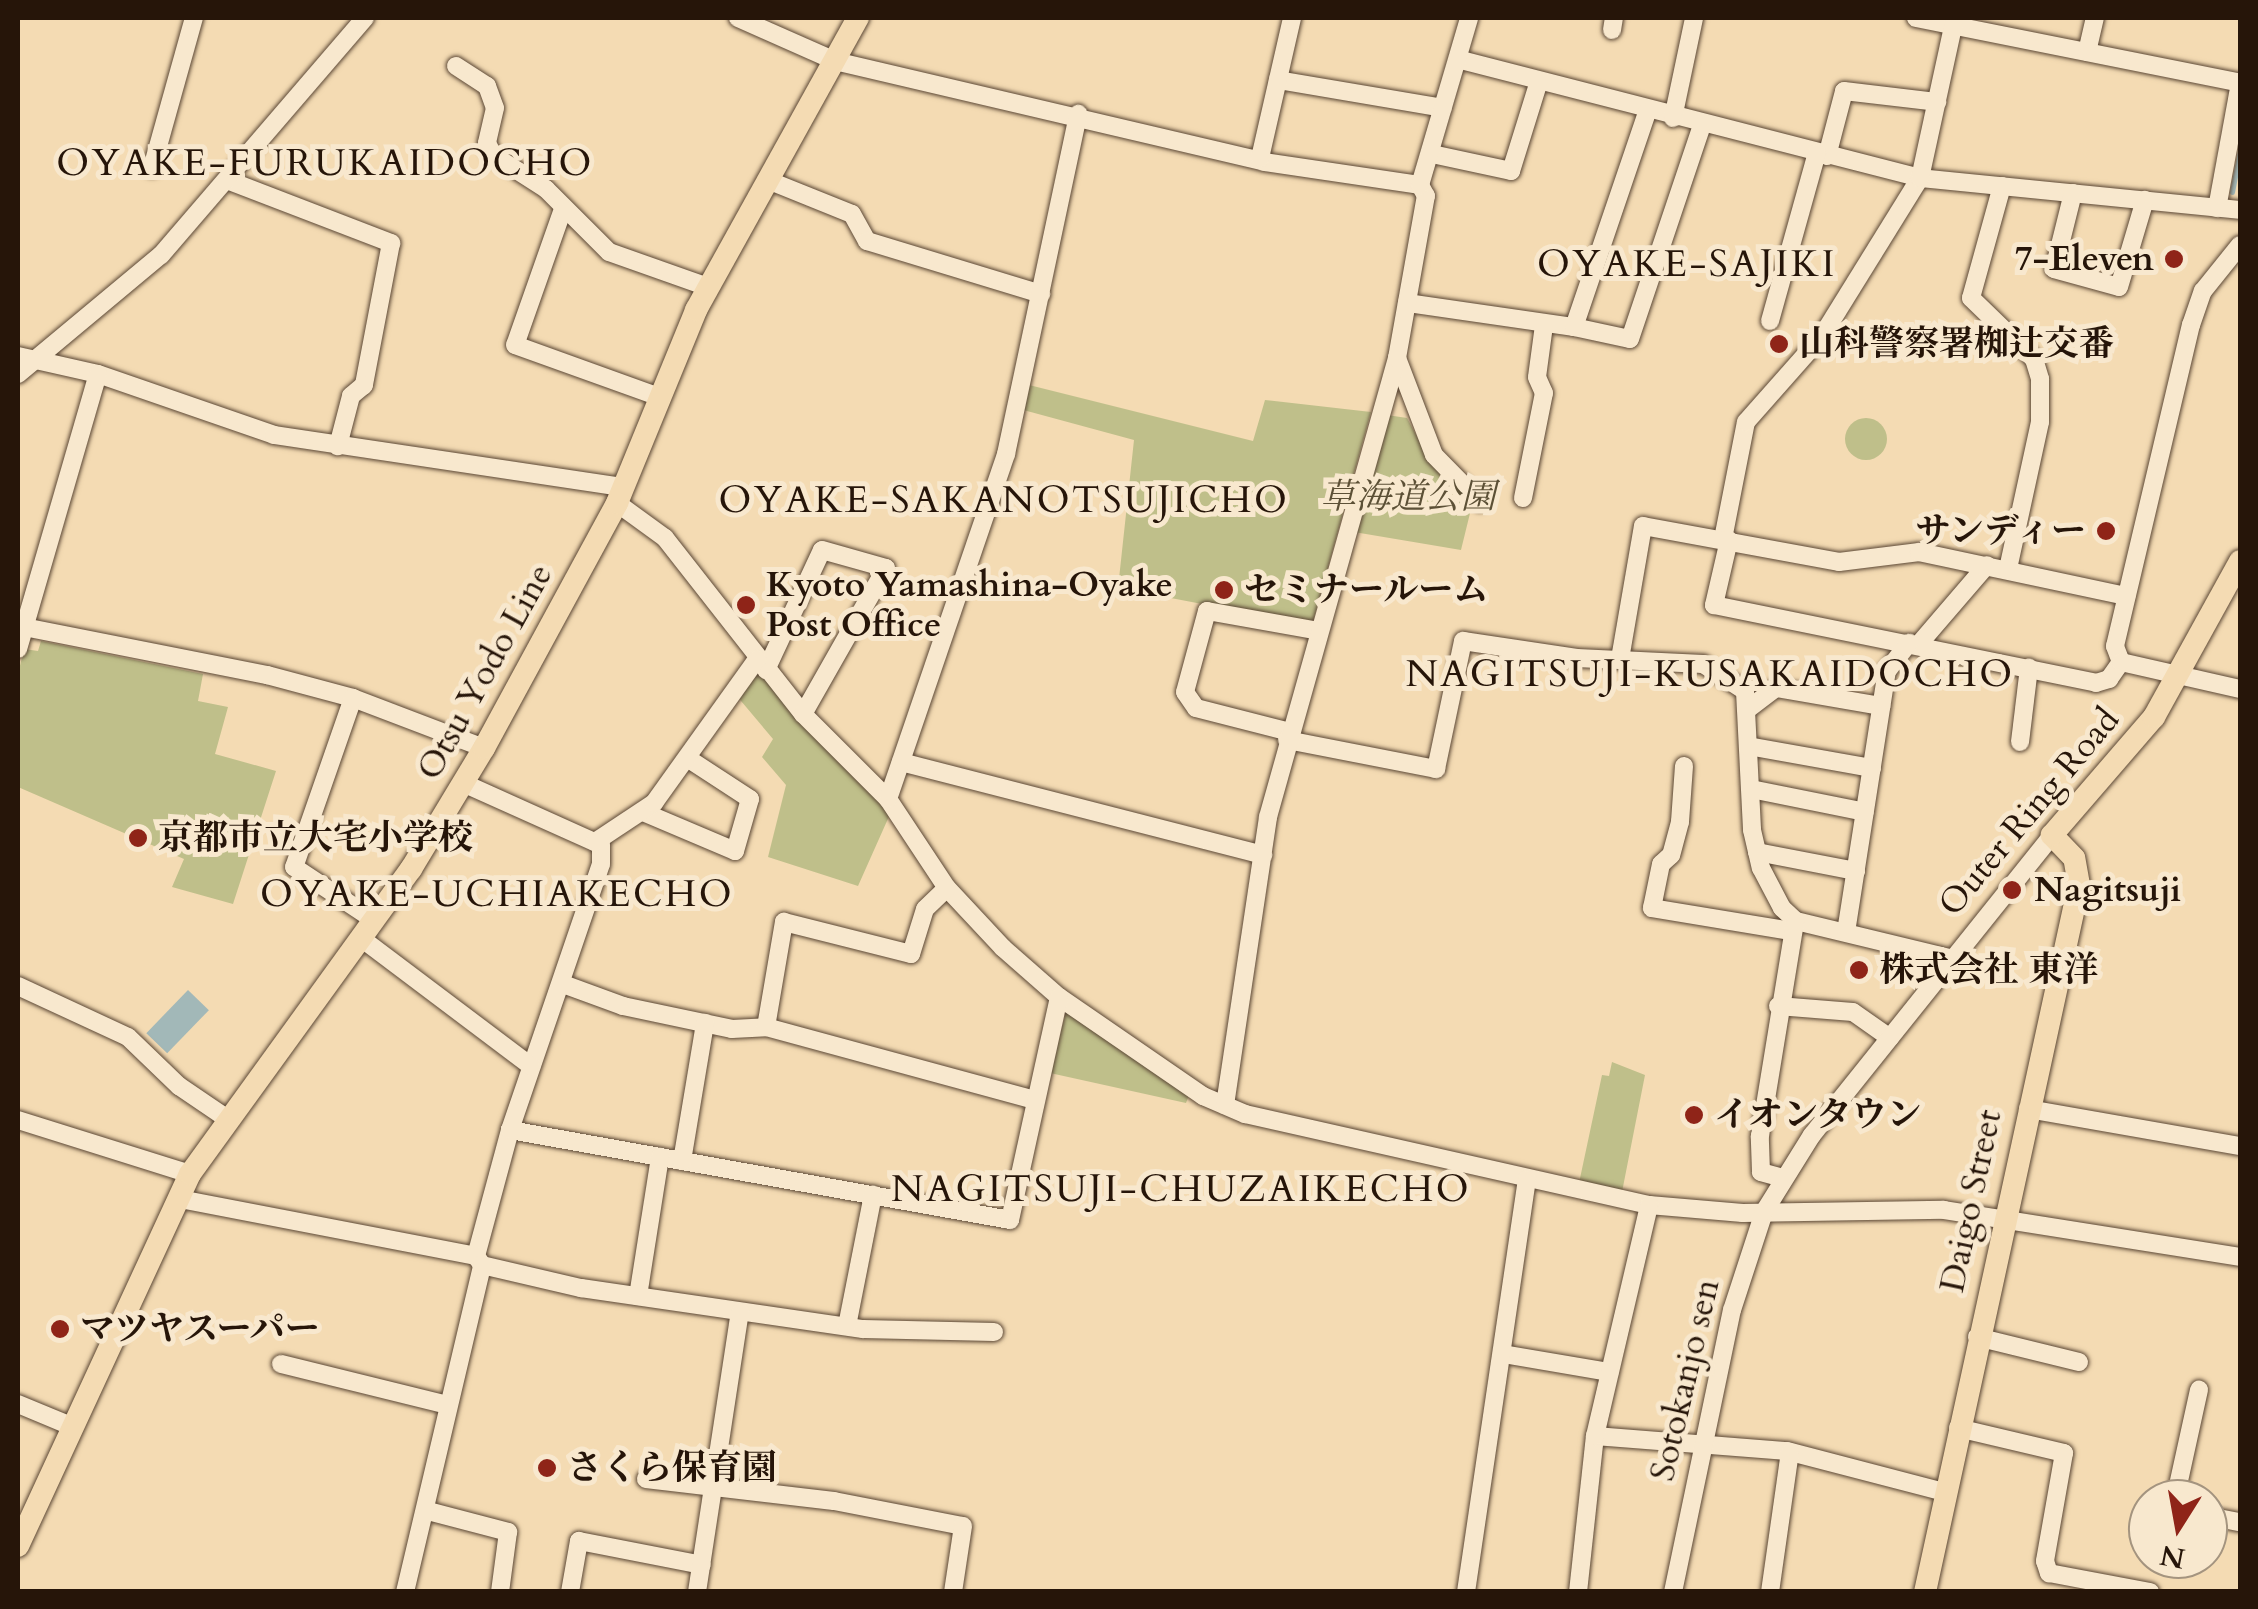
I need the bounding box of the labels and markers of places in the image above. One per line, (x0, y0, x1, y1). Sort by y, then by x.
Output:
place label: 7-Eleven (2015, 238, 2154, 280)
marker: 7-Eleven (2163, 248, 2185, 270)
place label: 山科警察署椥辻交番 (1799, 323, 2114, 365)
marker: 山科警察署椥辻交番 (1768, 333, 1790, 355)
place label: サンディー (1911, 510, 2086, 552)
marker: サンディー (2095, 520, 2117, 542)
place label: Kyoto Yamashina-Oyake Post Office (766, 564, 1173, 646)
place label: セミナールーム (1244, 569, 1489, 611)
marker: セミナールーム (1213, 579, 1235, 601)
marker: Kyoto Yamashina-Oyake Post Office (735, 594, 757, 616)
place label: 京都市立大宅小学校 (158, 817, 473, 859)
marker: 京都市立大宅小学校 (127, 827, 149, 849)
place label: Nagitsuji (2034, 869, 2181, 911)
marker: Nagitsuji (1999, 877, 2025, 903)
place label: 株式会社 東洋 (1879, 949, 2098, 991)
marker: 株式会社 東洋 (1848, 959, 1870, 981)
place label: イオンタウン (1714, 1094, 1924, 1136)
marker: イオンタウン (1683, 1104, 1705, 1126)
place label: マツヤスーパー (80, 1308, 323, 1350)
marker: マツヤスーパー (49, 1318, 71, 1340)
place label: さくら保育園 (567, 1447, 777, 1489)
marker: さくら保育園 (536, 1457, 558, 1479)

